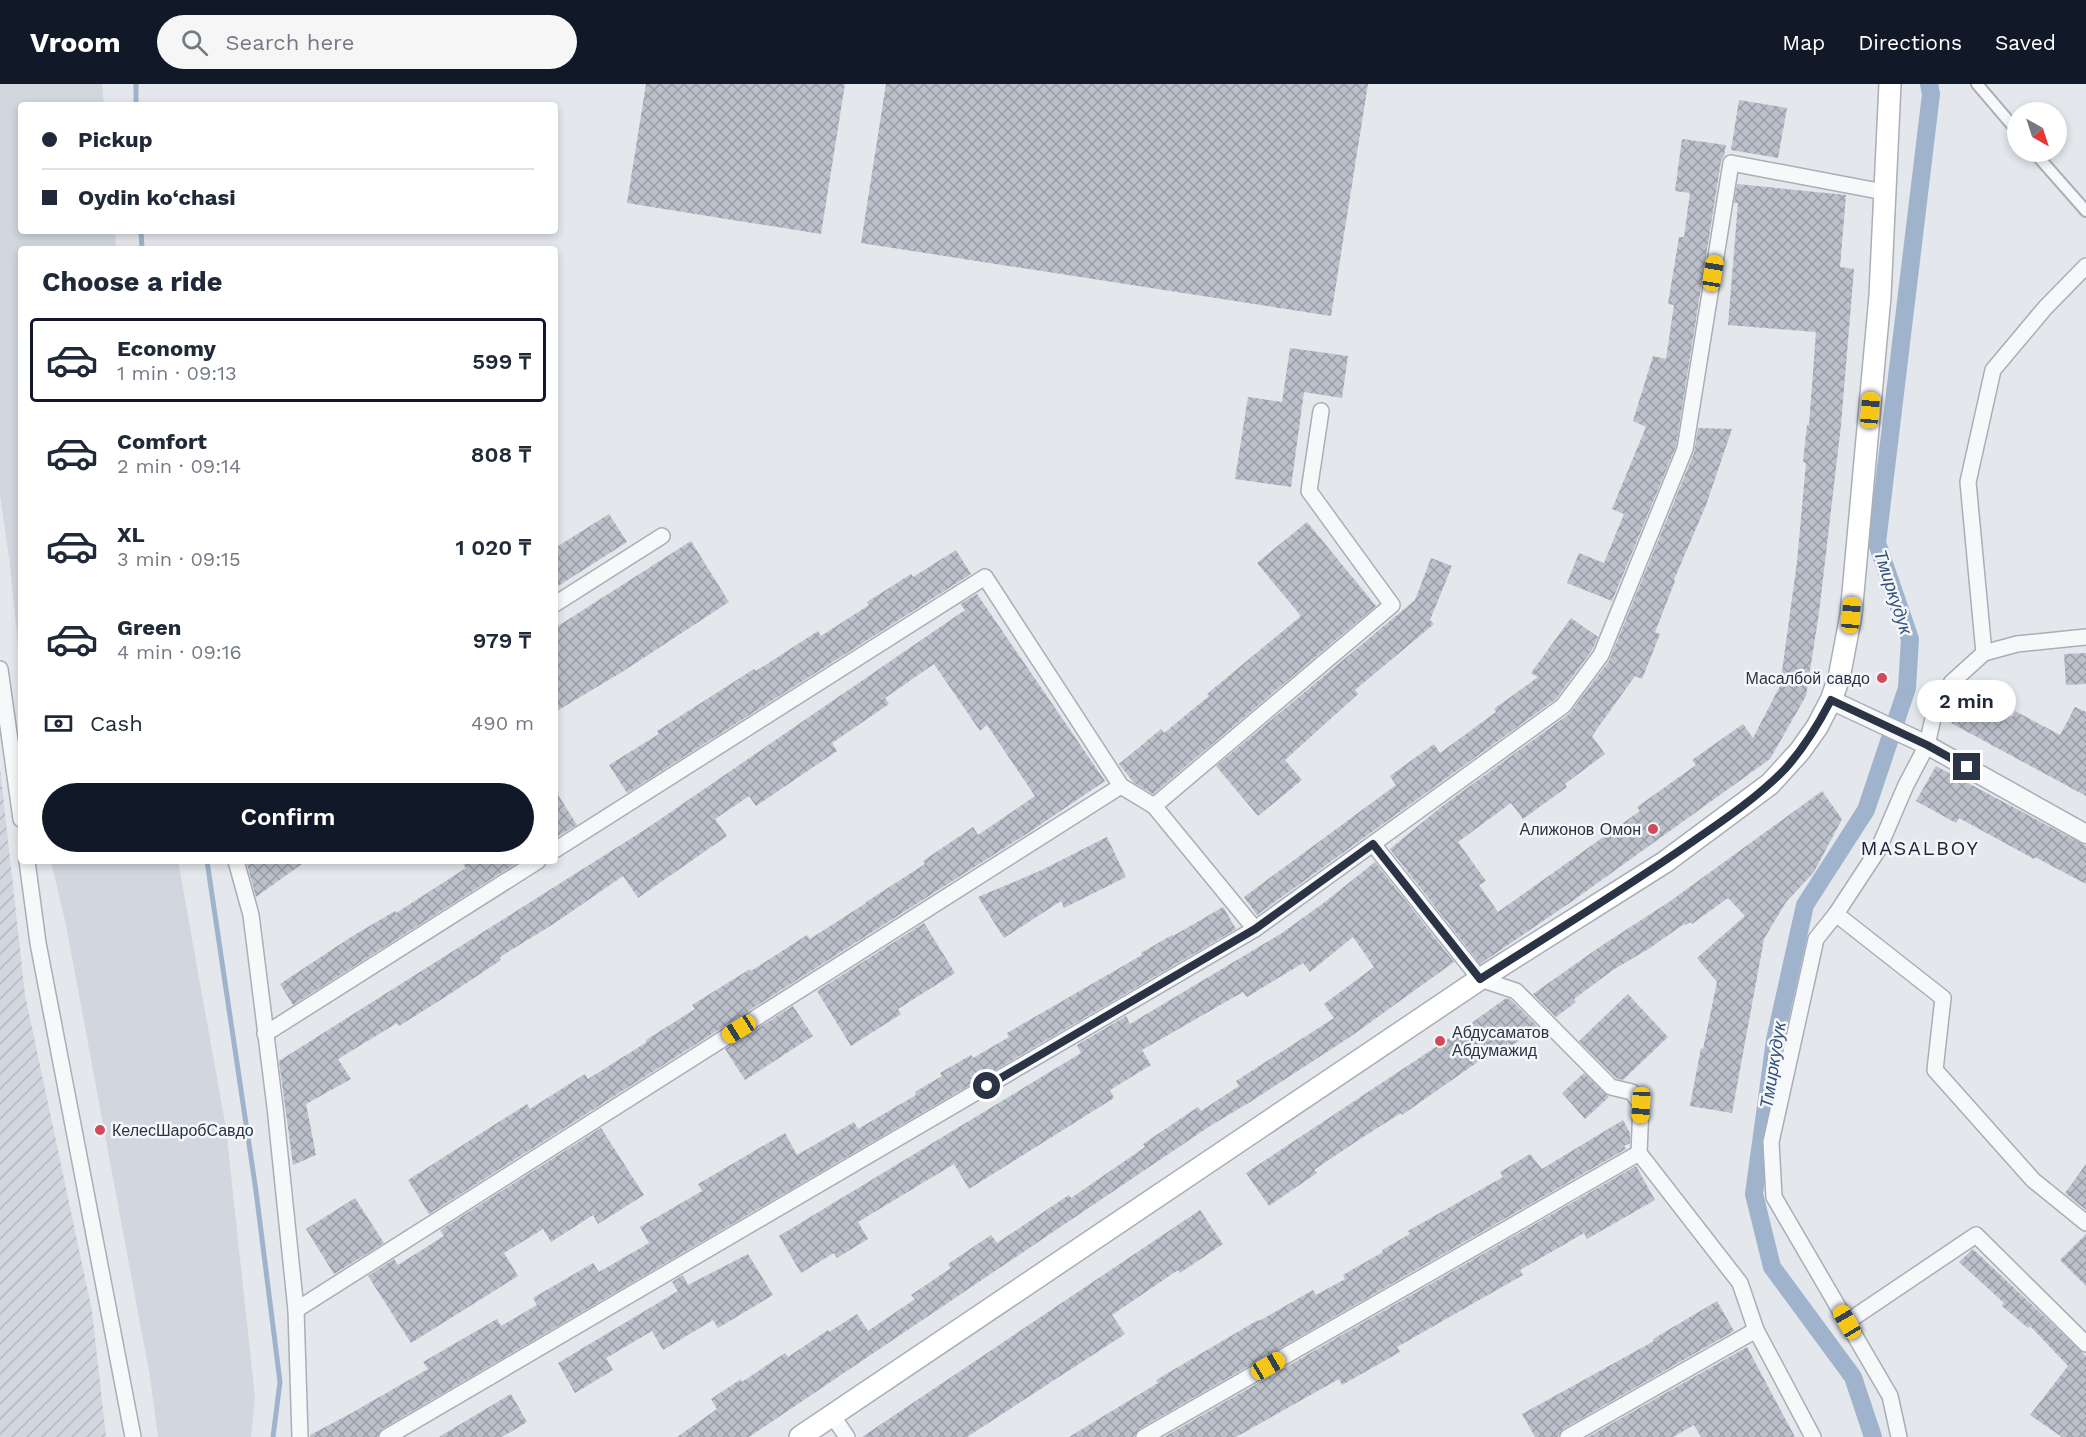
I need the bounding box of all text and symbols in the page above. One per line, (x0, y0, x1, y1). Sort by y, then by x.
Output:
search box (157, 15, 577, 69)
text: Vroom (30, 26, 121, 59)
icon: search (178, 26, 211, 59)
text: Search here (226, 30, 354, 55)
text: Map (1782, 30, 1825, 55)
text: Directions (1858, 30, 1962, 55)
text: Saved (1995, 30, 2056, 55)
north arrow (2007, 102, 2067, 162)
map controls (2007, 102, 2067, 162)
text: Pickup (78, 127, 153, 152)
text: Oydin ko‘chasi (78, 185, 236, 210)
car (1701, 254, 1725, 292)
text: Choose a ride (42, 266, 222, 298)
icon: car (45, 333, 99, 387)
text: Economy (117, 336, 216, 361)
text: 599 ₸ (472, 349, 531, 374)
text: 1 min · 09:13 (117, 361, 237, 385)
car (1859, 391, 1881, 429)
icon: car (45, 426, 99, 480)
text: Comfort (117, 429, 207, 454)
text: 808 ₸ (471, 442, 531, 467)
text: 2 min · 09:14 (117, 454, 241, 478)
icon: car (45, 519, 99, 573)
text: XL (117, 522, 145, 547)
text: 1 020 ₸ (455, 535, 531, 560)
text: 3 min · 09:15 (117, 547, 241, 571)
water label: Тмиркудук (1870, 547, 1917, 638)
car (1840, 596, 1862, 634)
icon: car (45, 612, 99, 666)
text: Green (117, 615, 181, 640)
text: 979 ₸ (473, 628, 531, 653)
text: 4 min · 09:16 (117, 640, 242, 664)
place label: Масалбой савдо (1745, 669, 1870, 688)
marker: Масалбой савдо (1875, 671, 1889, 685)
callout: 2 min (1918, 680, 2016, 722)
text: 2 min (1939, 689, 1994, 713)
icon: cash (42, 707, 75, 740)
text: Cash (90, 711, 143, 736)
text: 490 m (471, 711, 534, 735)
route end (1953, 753, 1980, 780)
button: Confirm (42, 783, 534, 852)
place label: Алижонов Омон (1520, 820, 1641, 839)
marker: Алижонов Омон (1646, 822, 1660, 836)
district label: MASALBOY (1861, 836, 1979, 860)
car (719, 1012, 759, 1046)
water label: Тмиркудук (1755, 1019, 1790, 1110)
place label: Абдусаматов Абдумажид (1452, 1023, 1549, 1060)
marker: Абдусаматов Абдумажид (1433, 1034, 1447, 1048)
route start (973, 1072, 1000, 1099)
car (1631, 1087, 1651, 1123)
place label: КелесШаробСавдо (112, 1121, 254, 1140)
marker: КелесШаробСавдо (93, 1123, 107, 1137)
car (1830, 1302, 1864, 1342)
car (1248, 1349, 1288, 1383)

